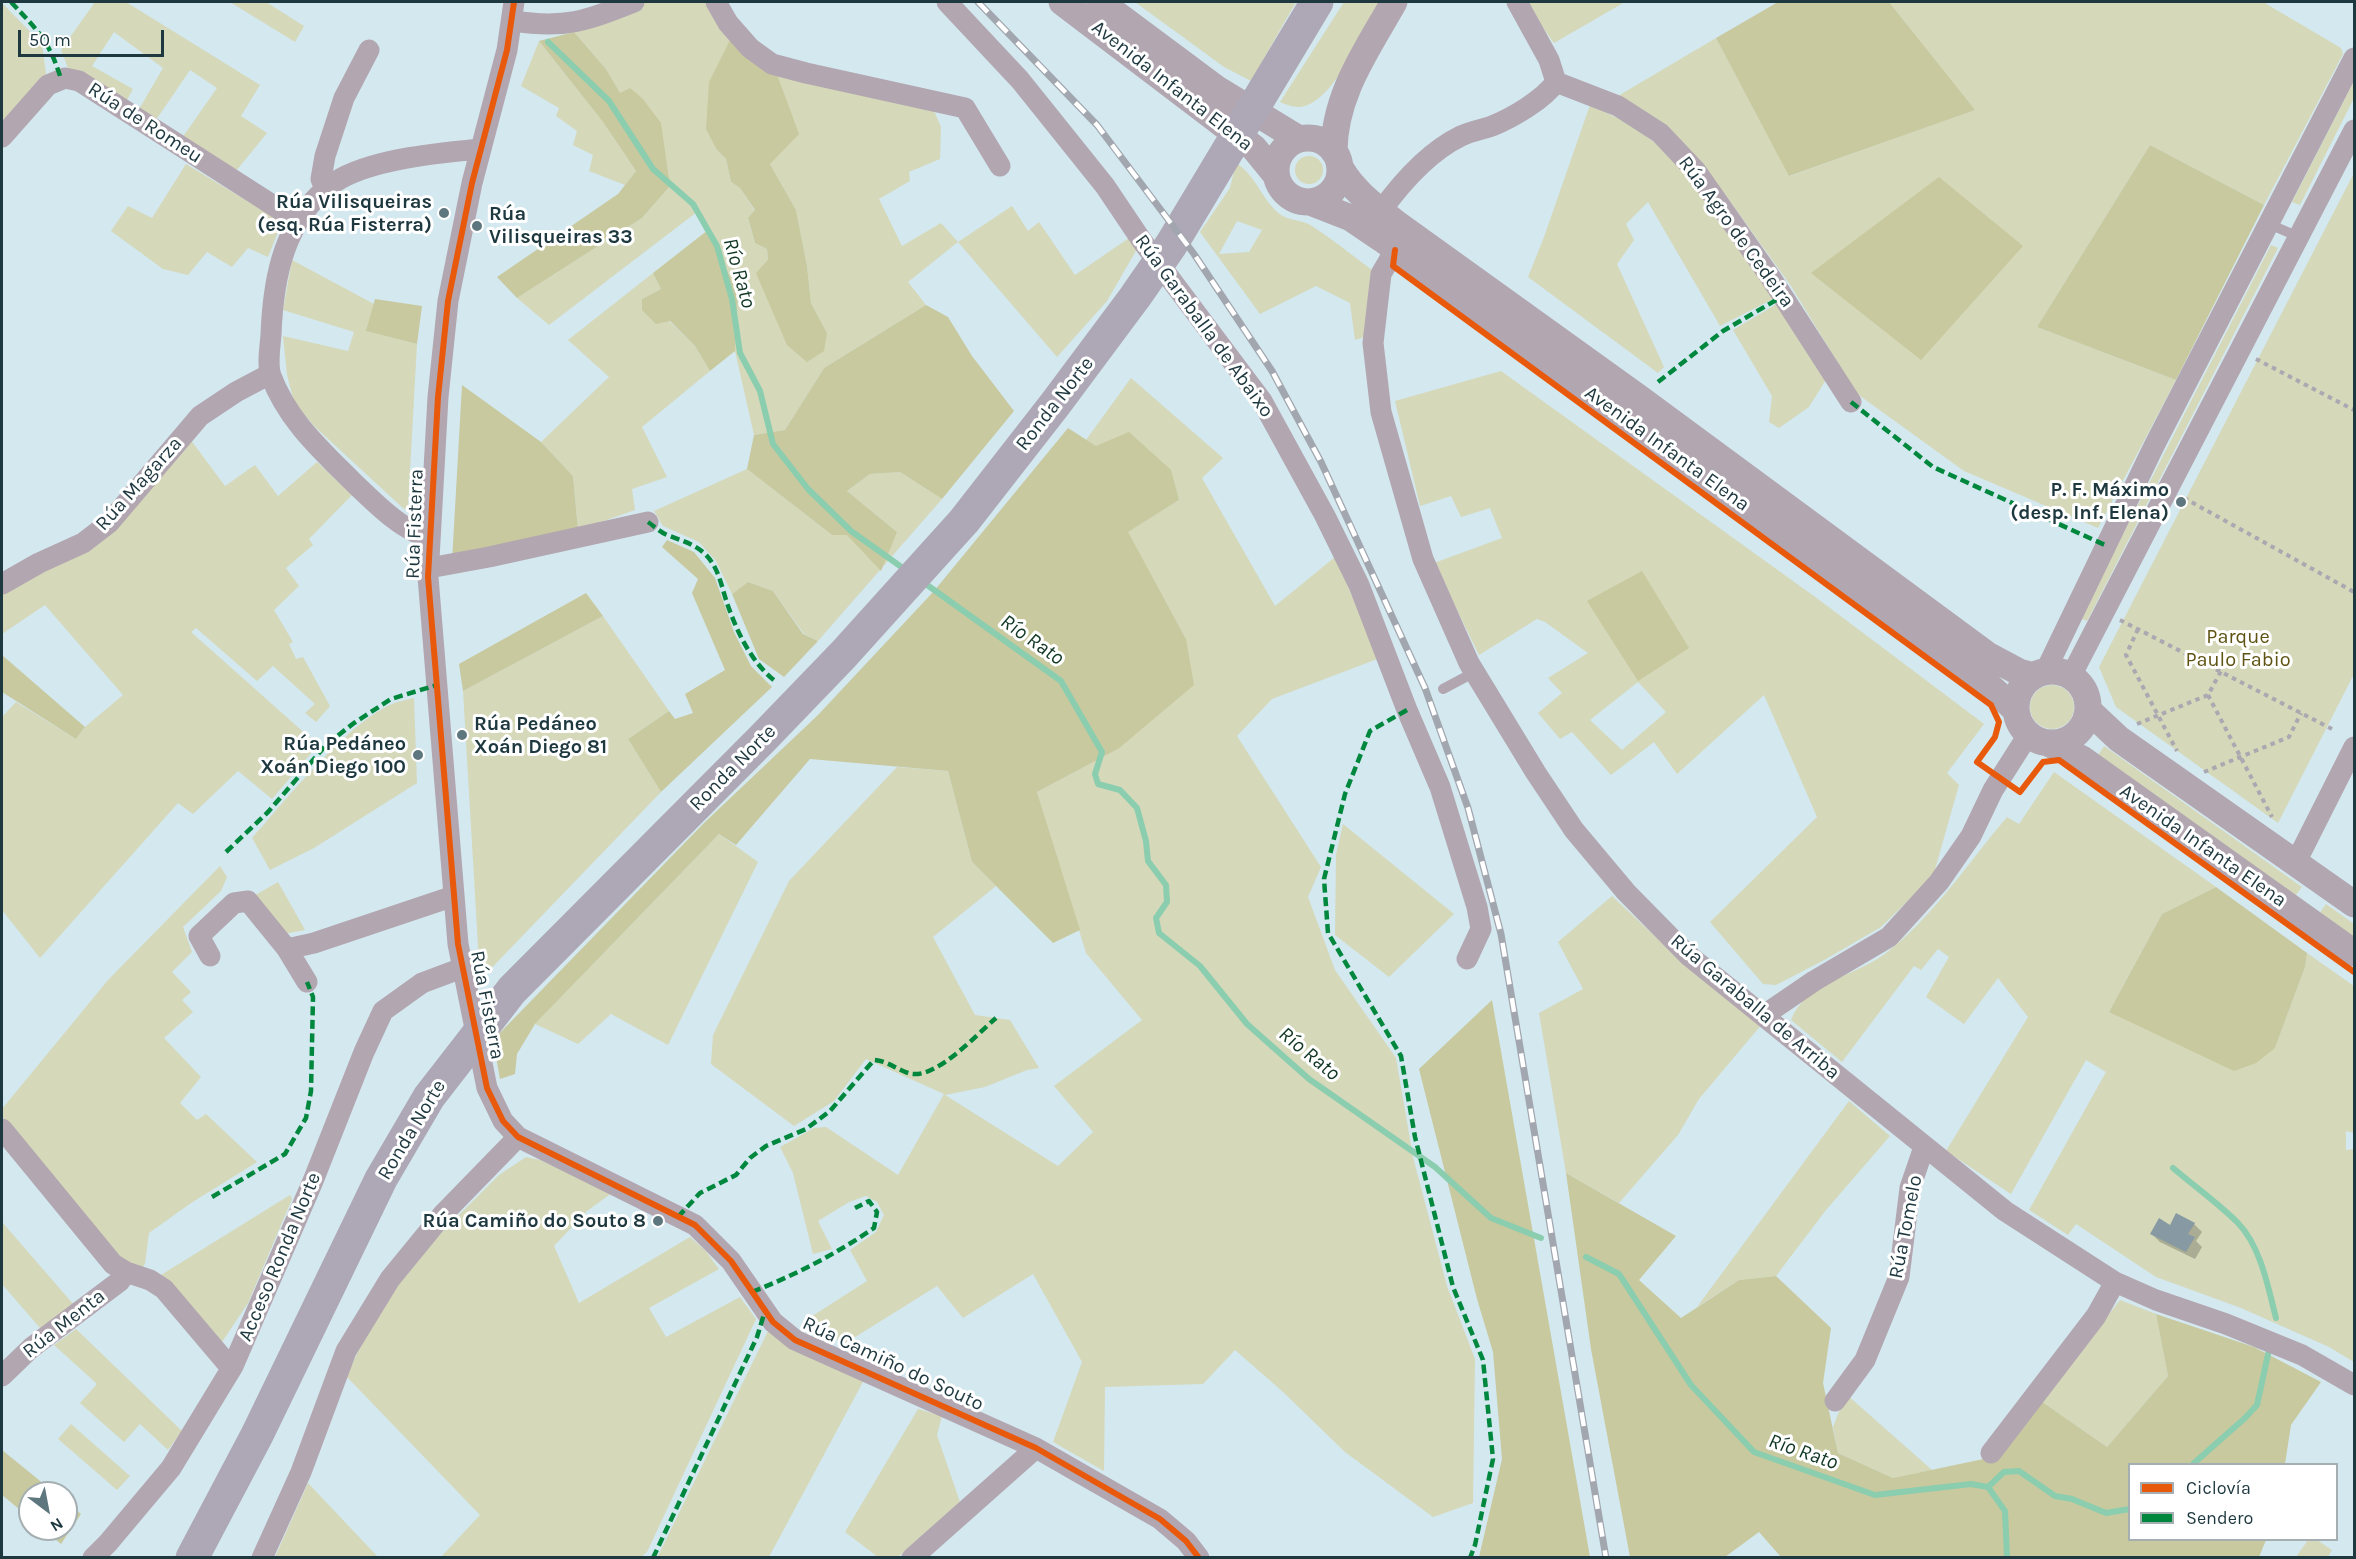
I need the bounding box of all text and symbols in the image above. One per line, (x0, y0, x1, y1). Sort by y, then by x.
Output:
street label: Avenida Infanta Elena (1087, 16, 1257, 156)
scale bar (21, 18, 166, 56)
text: 50 m (29, 29, 71, 51)
street label: Rúa de Romeu (83, 77, 207, 169)
street label: Rúa Agro de Cedeira (1673, 152, 1799, 312)
place label: Rúa Vilisqueiras (esq. Rúa Fisterra) (257, 190, 432, 237)
place label: Rúa Vilisqueiras 33 (489, 202, 633, 249)
marker: Rúa Vilisqueiras (esq. Rúa Fisterra) (437, 206, 451, 220)
marker: Rúa Vilisqueiras 33 (470, 219, 484, 233)
street label: Rúa Garaballa de Abaixo (1130, 230, 1278, 422)
water label: Río Rato (717, 235, 761, 311)
street label: Ronda Norte (1011, 352, 1099, 456)
street label: Avenida Infanta Elena (1580, 381, 1754, 517)
street label: Rúa Magarza (91, 432, 187, 536)
street label: Rúa Fisterra (401, 468, 429, 580)
place label: P. F. Máximo (desp. Inf. Elena) (2010, 478, 2169, 525)
marker: P. F. Máximo (desp. Inf. Elena) (2174, 495, 2188, 509)
water label: Río Rato (995, 609, 1069, 671)
park label: Parque Paulo Fabio (2185, 625, 2291, 672)
place label: Rúa Pedáneo Xoán Diego 81 (474, 712, 607, 759)
street label: Ronda Norte (685, 720, 781, 816)
marker: Rúa Pedáneo Xoán Diego 81 (455, 728, 469, 742)
place label: Rúa Pedáneo Xoán Diego 100 (260, 732, 406, 779)
marker: Rúa Pedáneo Xoán Diego 100 (411, 748, 425, 762)
street label: Avenida Infanta Elena (2115, 779, 2291, 913)
street label: Rúa Garaballa de Arriba (1665, 929, 1845, 1085)
street label: Rúa Fisterra (465, 949, 509, 1061)
water label: Río Rato (1273, 1022, 1345, 1086)
street label: Ronda Norte (373, 1076, 451, 1184)
street label: Acceso Ronda Norte (234, 1169, 326, 1345)
street label: Rúa Tomelo (1884, 1173, 1928, 1281)
place label: Rúa Camiño do Souto 8 (423, 1209, 646, 1233)
marker: Rúa Camiño do Souto 8 (651, 1214, 665, 1228)
street label: Rúa Menta (18, 1284, 110, 1364)
street label: Rúa Camiño do Souto (799, 1312, 987, 1416)
water label: Río Rato (1765, 1428, 1841, 1476)
legend (2128, 1463, 2338, 1541)
text: Ciclovía (2186, 1477, 2251, 1499)
north arrow (18, 1481, 78, 1541)
text: Sendero (2186, 1507, 2253, 1529)
text: N (47, 1514, 67, 1536)

